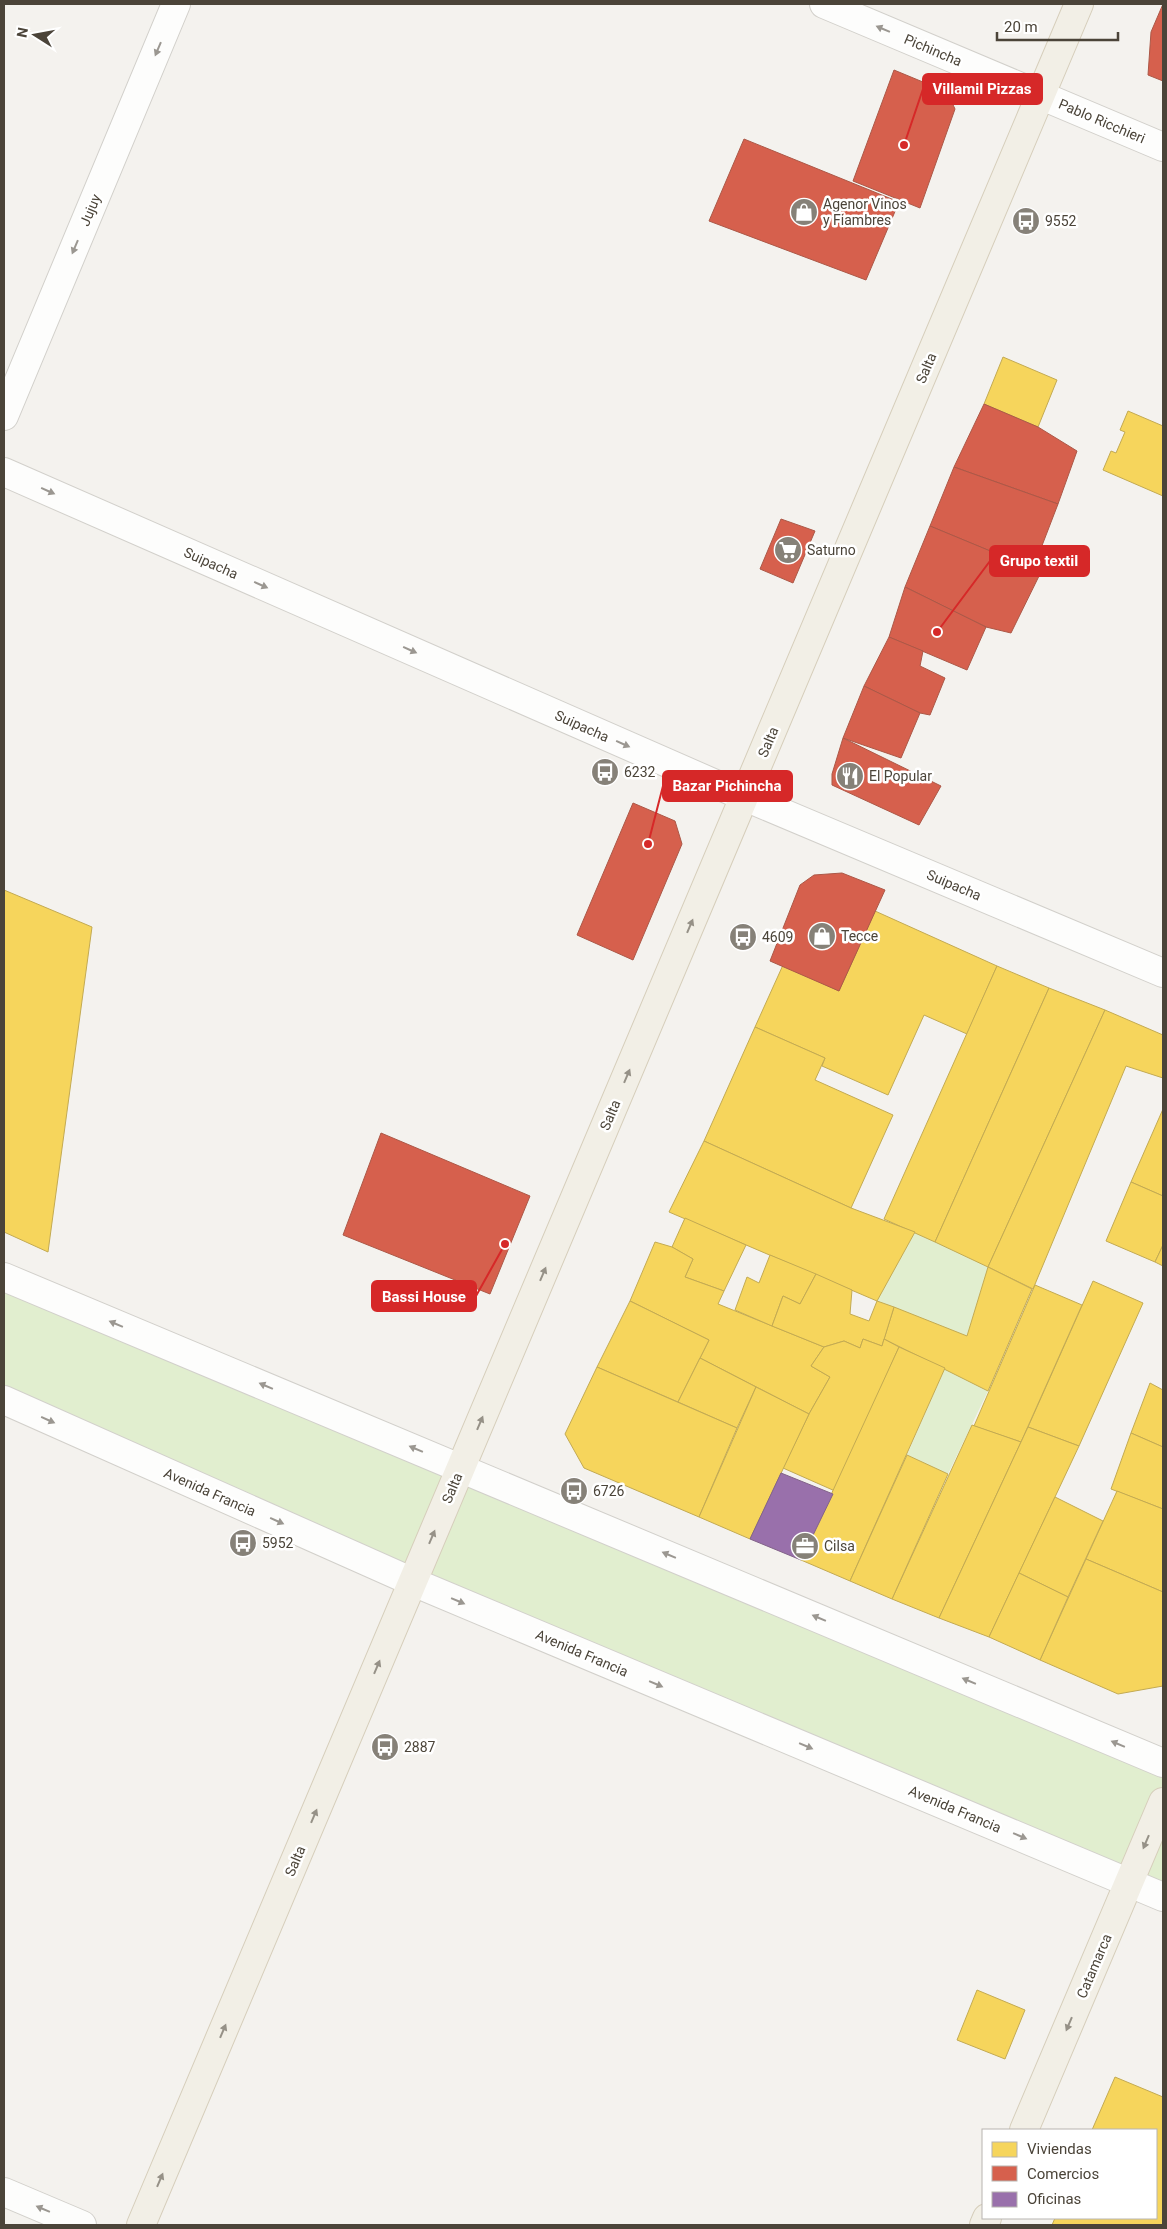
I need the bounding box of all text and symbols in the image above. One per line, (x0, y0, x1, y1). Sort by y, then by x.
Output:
north arrow (10, 10, 60, 60)
scale bar (997, 10, 1118, 42)
text: 20 m (1004, 18, 1038, 36)
one-way arrow (876, 24, 890, 32)
text: N (13, 26, 31, 39)
street label: Pichincha (902, 31, 964, 69)
one-way arrow (153, 42, 161, 56)
callout: Villamil Pizzas (923, 74, 1042, 104)
text: Villamil Pizzas (932, 80, 1032, 98)
street label: Pablo Ricchieri (1056, 96, 1148, 146)
street label: Jujuy (76, 191, 104, 228)
place label: Agenor Vinos y Fiambres (823, 196, 907, 228)
shop icon: Agenor Vinos y Fiambres (789, 197, 819, 227)
bus stop icon: 9552 (1011, 206, 1041, 236)
place label: 9552 (1045, 213, 1077, 229)
one-way arrow (70, 240, 78, 254)
street label: Salta (912, 350, 940, 386)
one-way arrow (41, 488, 55, 496)
supermarket icon: Saturno (773, 535, 803, 565)
place label: Saturno (807, 542, 856, 558)
street label: Suipacha (181, 544, 241, 582)
callout: Grupo textil (990, 546, 1089, 576)
text: Grupo textil (1000, 552, 1078, 570)
one-way arrow (254, 581, 268, 589)
one-way arrow (403, 647, 417, 655)
street label: Suipacha (552, 707, 612, 745)
street label: Salta (754, 724, 782, 760)
one-way arrow (616, 740, 630, 748)
bus stop icon: 6232 (590, 757, 620, 787)
restaurant icon: El Popular (835, 761, 865, 791)
place label: 6232 (624, 764, 656, 780)
place label: El Popular (869, 768, 932, 784)
callout: Bazar Pichincha (663, 771, 792, 801)
text: Bazar Pichincha (673, 777, 781, 795)
street label: Suipacha (924, 866, 984, 904)
one-way arrow (687, 919, 695, 933)
shop icon: Tecce (807, 921, 837, 951)
bus stop icon: 4609 (728, 922, 758, 952)
place label: Tecce (841, 928, 878, 944)
place label: 4609 (762, 929, 793, 945)
one-way arrow (623, 1069, 631, 1083)
street label: Salta (596, 1097, 624, 1133)
one-way arrow (539, 1266, 547, 1281)
callout: Bassi House (372, 1281, 476, 1311)
text: Bassi House (382, 1288, 466, 1306)
one-way arrow (109, 1319, 123, 1327)
one-way arrow (259, 1382, 273, 1390)
one-way arrow (41, 1416, 55, 1424)
one-way arrow (476, 1416, 484, 1430)
one-way arrow (409, 1445, 423, 1453)
street label: Avenida Francia (162, 1465, 258, 1519)
street label: Salta (438, 1470, 466, 1506)
bus stop icon: 6726 (559, 1476, 589, 1506)
place label: 6726 (593, 1483, 625, 1499)
one-way arrow (270, 1518, 284, 1526)
bus stop icon: 5952 (228, 1528, 258, 1558)
one-way arrow (428, 1530, 436, 1544)
office icon: Cilsa (790, 1531, 820, 1561)
place label: 5952 (262, 1535, 294, 1551)
place label: Cilsa (824, 1538, 855, 1554)
one-way arrow (662, 1551, 676, 1559)
one-way arrow (451, 1597, 465, 1605)
one-way arrow (812, 1614, 826, 1622)
street label: Avenida Francia (533, 1626, 631, 1680)
one-way arrow (373, 1660, 381, 1674)
one-way arrow (961, 1677, 976, 1685)
one-way arrow (649, 1680, 663, 1688)
bus stop icon: 2887 (370, 1732, 400, 1762)
place label: 2887 (404, 1739, 436, 1755)
one-way arrow (1111, 1740, 1125, 1748)
one-way arrow (799, 1743, 813, 1751)
street label: Avenida Francia (906, 1782, 1004, 1836)
one-way arrow (310, 1809, 318, 1824)
one-way arrow (1013, 1833, 1027, 1841)
one-way arrow (1142, 1835, 1150, 1849)
street label: Salta (281, 1843, 309, 1879)
street label: Catamarca (1073, 1931, 1115, 2001)
one-way arrow (1065, 2017, 1073, 2031)
one-way arrow (220, 2024, 228, 2038)
legend (982, 2129, 1157, 2219)
text: Viviendas (1027, 2140, 1092, 2158)
text: Comercios (1027, 2165, 1099, 2183)
one-way arrow (156, 2172, 164, 2187)
text: Oficinas (1027, 2190, 1081, 2208)
one-way arrow (36, 2204, 50, 2212)

